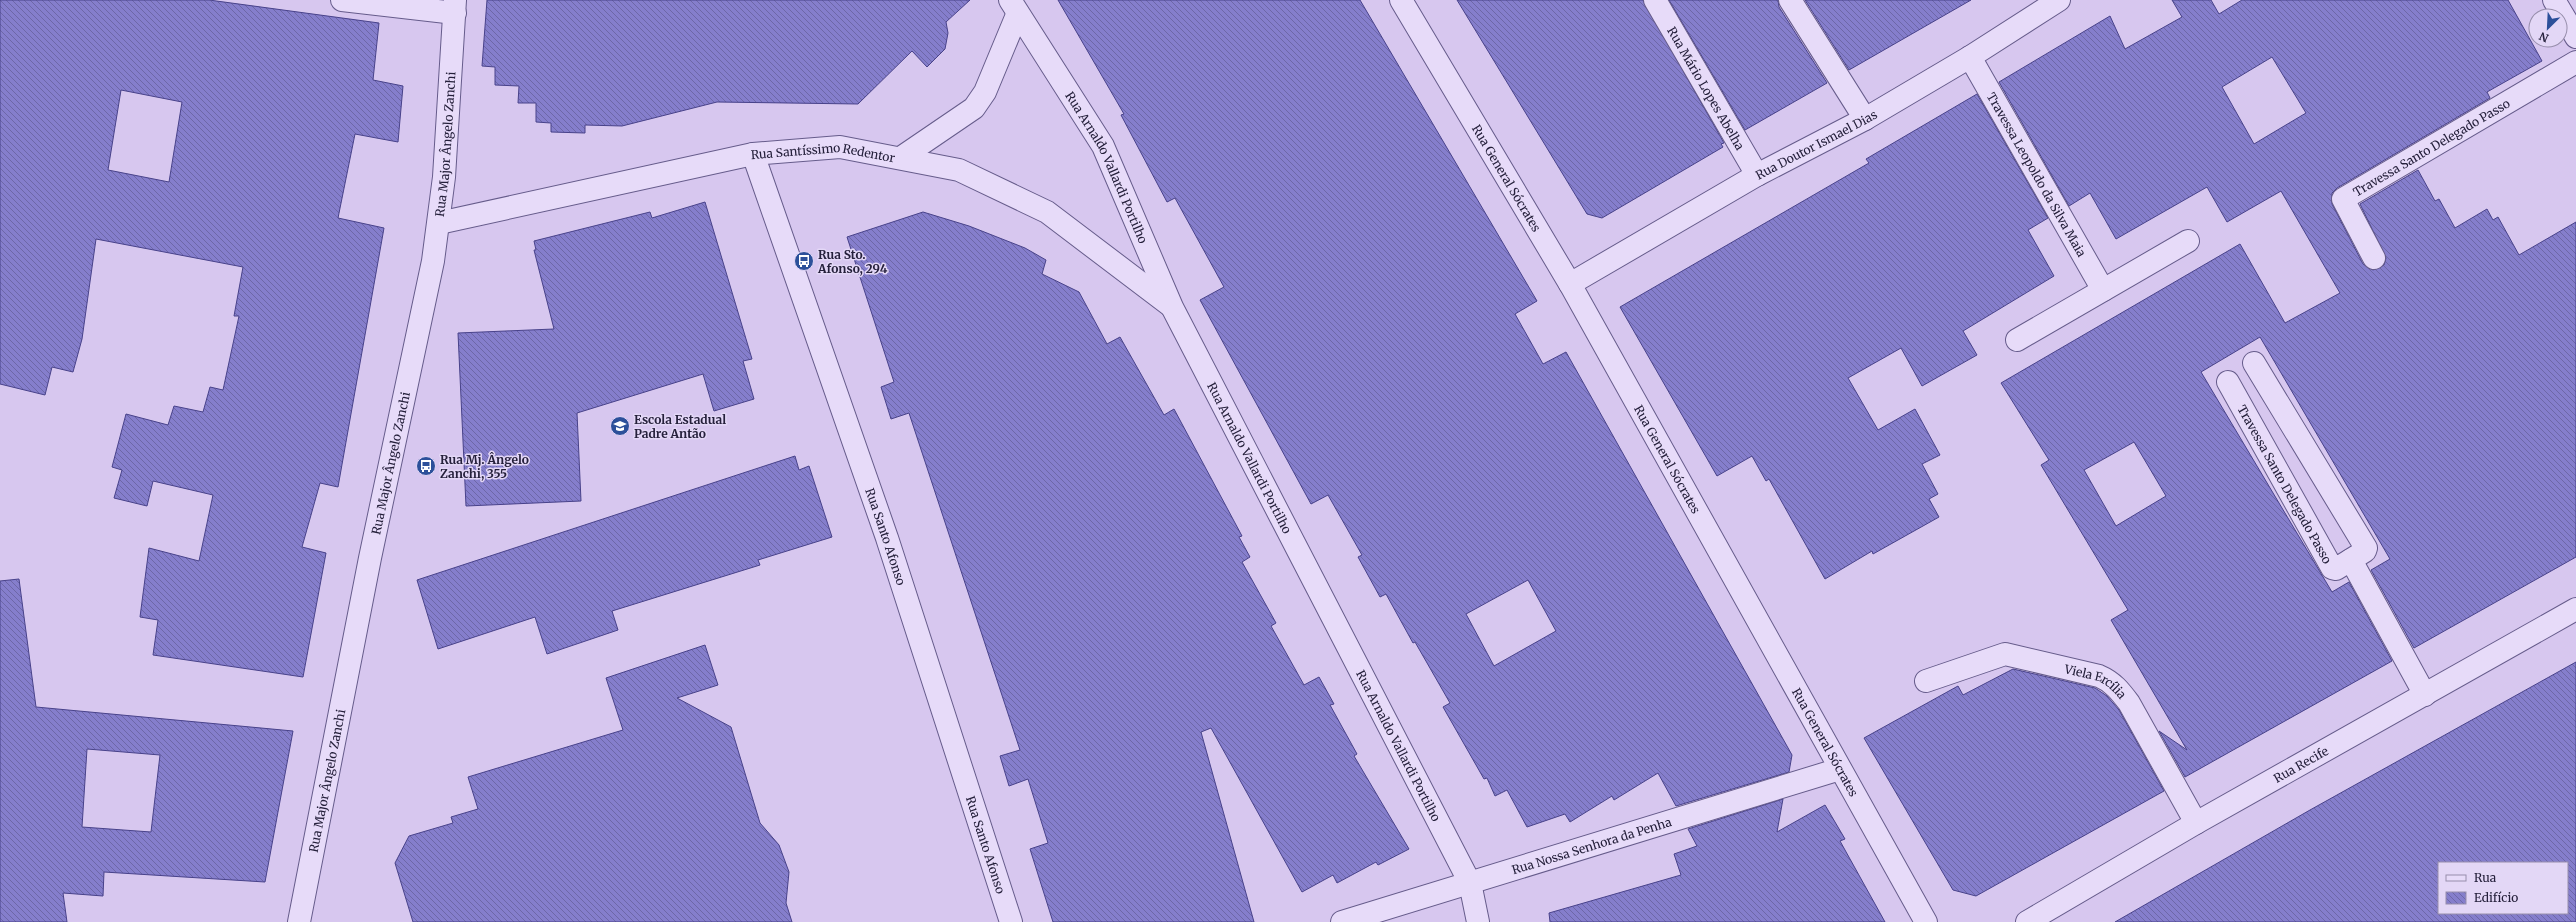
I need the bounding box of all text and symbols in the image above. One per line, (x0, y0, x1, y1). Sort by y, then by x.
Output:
north arrow (2528, 8, 2568, 48)
street label: Rua Mário Lopes Abelha (1665, 24, 1748, 153)
text: N (2537, 29, 2551, 45)
street label: Rua Major Ângelo Zanchi (431, 71, 458, 218)
street label: Rua Arnaldo Vallardi Portilho (1063, 89, 1151, 246)
street label: Travessa Leopoldo da Silva Maia (1984, 89, 2090, 259)
street label: Travessa Santo Delegado Passo (2350, 95, 2512, 199)
street label: Rua Doutor Ismael Dias (1753, 106, 1880, 182)
street label: Rua General Sócrates (1469, 122, 1545, 234)
street label: Rua Santíssimo Redentor (750, 140, 897, 165)
place label: Rua Sto. Afonso, 294 (817, 247, 888, 276)
bus stop icon: Rua Sto. Afonso, 294 (793, 250, 815, 272)
street label: Rua Arnaldo Vallardi Portilho (1205, 380, 1295, 536)
street label: Rua Major Ângelo Zanchi (368, 390, 413, 536)
street label: Rua General Sócrates (1631, 402, 1704, 516)
street label: Travessa Santo Delegado Passo (2235, 402, 2335, 566)
place label: Escola Estadual Padre Antão (634, 412, 726, 441)
school or university icon: Escola Estadual Padre Antão (609, 415, 631, 437)
place label: Rua Mj. Ângelo Zanchi, 355 (440, 452, 529, 481)
bus stop icon: Rua Mj. Ângelo Zanchi, 355 (415, 455, 437, 477)
street label: Rua Santo Afonso (863, 486, 909, 587)
street label: Viela Ercília (2062, 661, 2130, 702)
street label: Rua Arnaldo Vallardi Portilho (1354, 667, 1444, 824)
street label: Rua General Sócrates (1789, 685, 1862, 799)
street label: Rua Major Ângelo Zanchi (305, 708, 348, 853)
street label: Rua Recife (2271, 743, 2331, 785)
street label: Rua Santo Afonso (963, 794, 1009, 895)
street label: Rua Nossa Senhora da Penha (1510, 814, 1674, 877)
legend (2438, 862, 2568, 914)
text: Rua (2474, 870, 2497, 885)
text: Edifício (2474, 890, 2518, 905)

